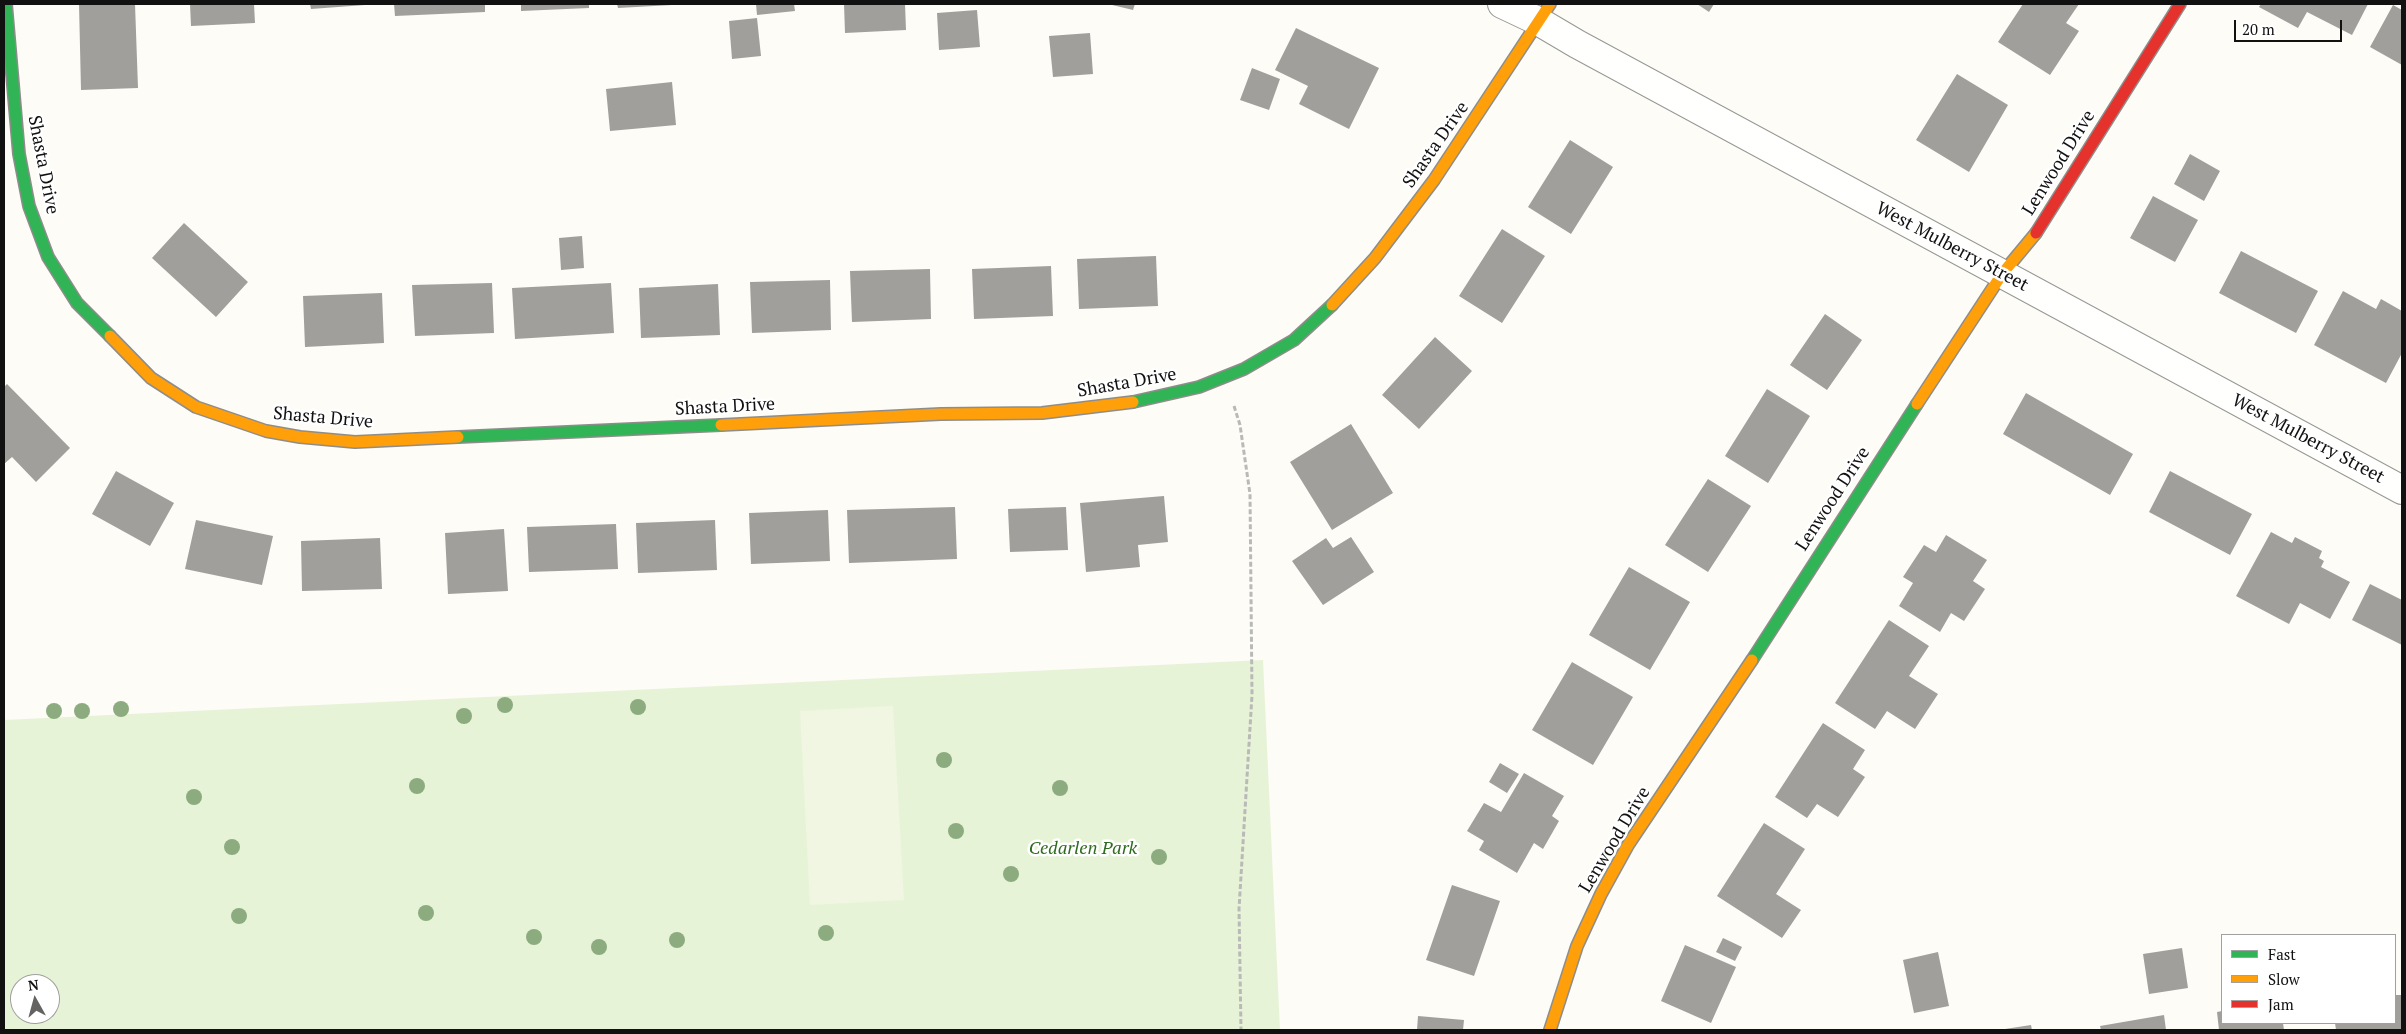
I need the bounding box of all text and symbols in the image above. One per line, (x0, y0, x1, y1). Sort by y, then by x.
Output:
scale bar (2236, 10, 2344, 42)
text: 20 m (2242, 19, 2275, 39)
street label: Shasta Drive (1398, 98, 1474, 192)
street label: Lenwood Drive (2018, 107, 2100, 219)
street label: Shasta Drive (23, 114, 63, 216)
street label: West Mulberry Street (1872, 198, 2032, 296)
street label: Shasta Drive (1076, 364, 1178, 402)
street label: West Mulberry Street (2228, 390, 2388, 488)
street label: Shasta Drive (674, 394, 776, 420)
street label: Shasta Drive (272, 403, 374, 433)
street label: Lenwood Drive (1791, 443, 1875, 555)
street label: Lenwood Drive (1575, 783, 1655, 897)
park label: Cedarlen Park (1029, 838, 1137, 860)
legend (2221, 934, 2396, 1024)
text: Fast (2268, 944, 2296, 964)
text: Slow (2268, 969, 2300, 989)
north arrow (10, 974, 60, 1024)
text: N (27, 975, 40, 995)
text: Jam (2268, 994, 2294, 1014)

